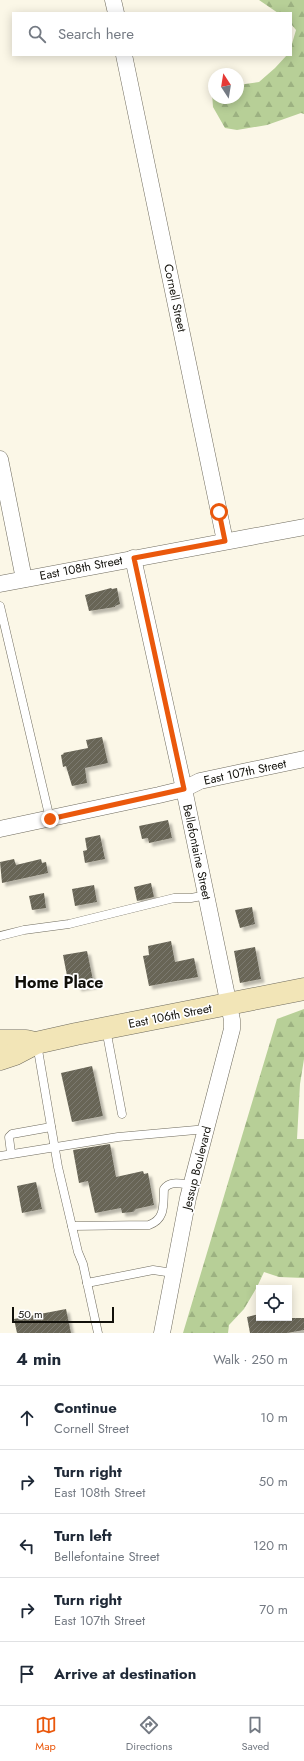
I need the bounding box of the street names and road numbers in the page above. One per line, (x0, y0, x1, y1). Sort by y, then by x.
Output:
street label: Cornell Street (159, 262, 191, 334)
street label: East 108th Street (38, 551, 124, 585)
street label: East 107th Street (202, 754, 288, 790)
street label: Bellefontaine Street (178, 803, 216, 902)
street label: East 106th Street (127, 999, 213, 1033)
street label: Jessup Boulevard (177, 1124, 216, 1214)

